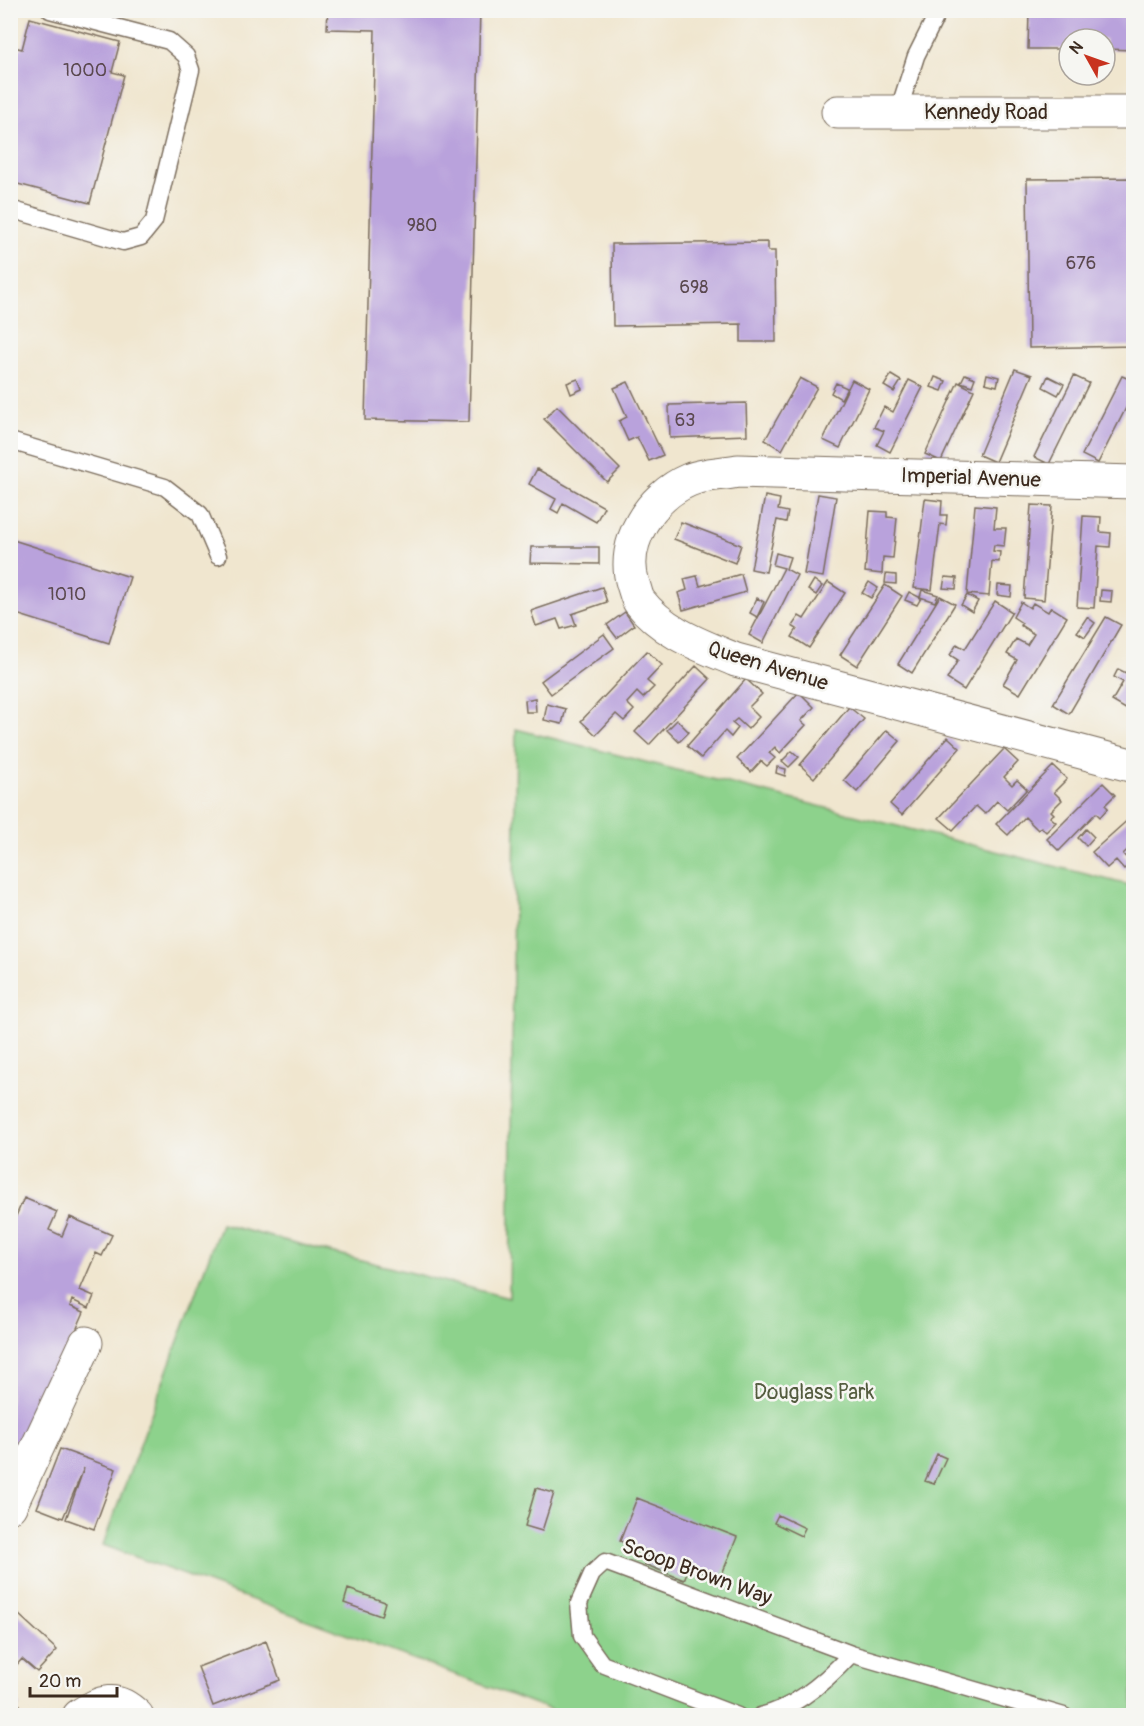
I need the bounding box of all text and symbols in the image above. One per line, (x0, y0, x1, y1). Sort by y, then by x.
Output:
north arrow (1057, 27, 1117, 87)
text: N (1065, 37, 1088, 59)
house number: 1000 (63, 59, 107, 82)
street label: Kennedy Road (924, 99, 1048, 126)
house number: 980 (407, 214, 437, 237)
house number: 676 (1066, 252, 1096, 275)
house number: 698 (680, 276, 708, 299)
house number: 63 (675, 409, 695, 432)
street label: Imperial Avenue (901, 462, 1042, 494)
house number: 1010 (48, 583, 86, 606)
street label: Queen Avenue (704, 635, 832, 697)
park label: Douglass Park (754, 1379, 874, 1406)
street label: Scoop Brown Way (618, 1532, 776, 1612)
scale bar (30, 1660, 117, 1698)
text: 20 m (39, 1670, 81, 1693)

